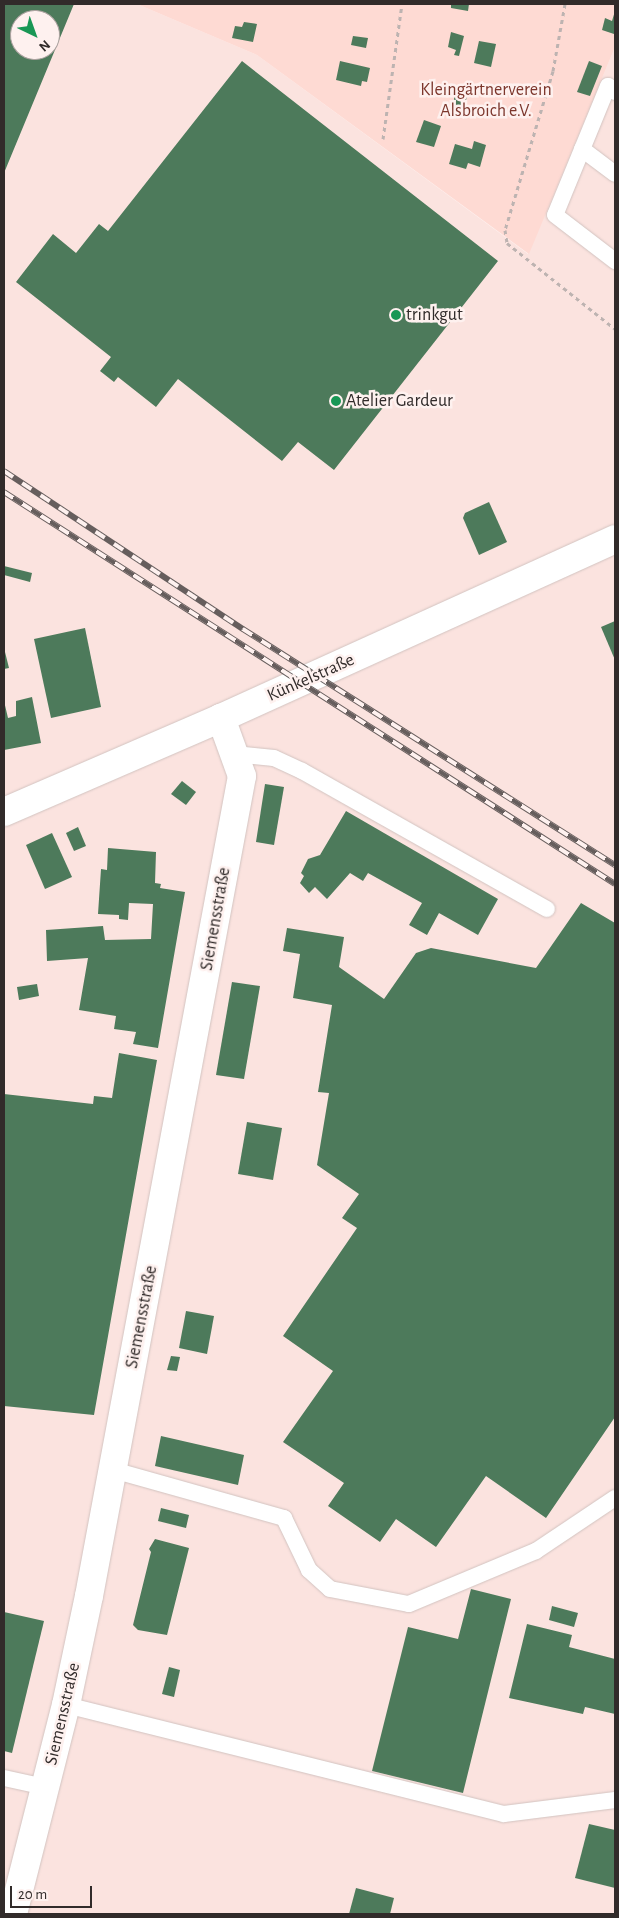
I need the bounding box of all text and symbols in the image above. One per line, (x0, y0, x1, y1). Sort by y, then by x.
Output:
north arrow (10, 10, 60, 60)
text: N (36, 37, 53, 54)
park label: Kleingärtnerverein Alsbroich e.V. (420, 80, 552, 122)
place label: trinkgut (406, 304, 463, 326)
marker: trinkgut (390, 309, 402, 321)
place label: Atelier Gardeur (346, 390, 453, 412)
marker: Atelier Gardeur (330, 395, 342, 407)
street label: Künkelstraße (264, 649, 358, 707)
street label: Siemensstraße (196, 866, 236, 972)
street label: Siemensstraße (121, 1264, 163, 1370)
street label: Siemensstraße (41, 1661, 85, 1767)
scale bar (12, 1876, 95, 1908)
text: 20 m (18, 1887, 47, 1902)

